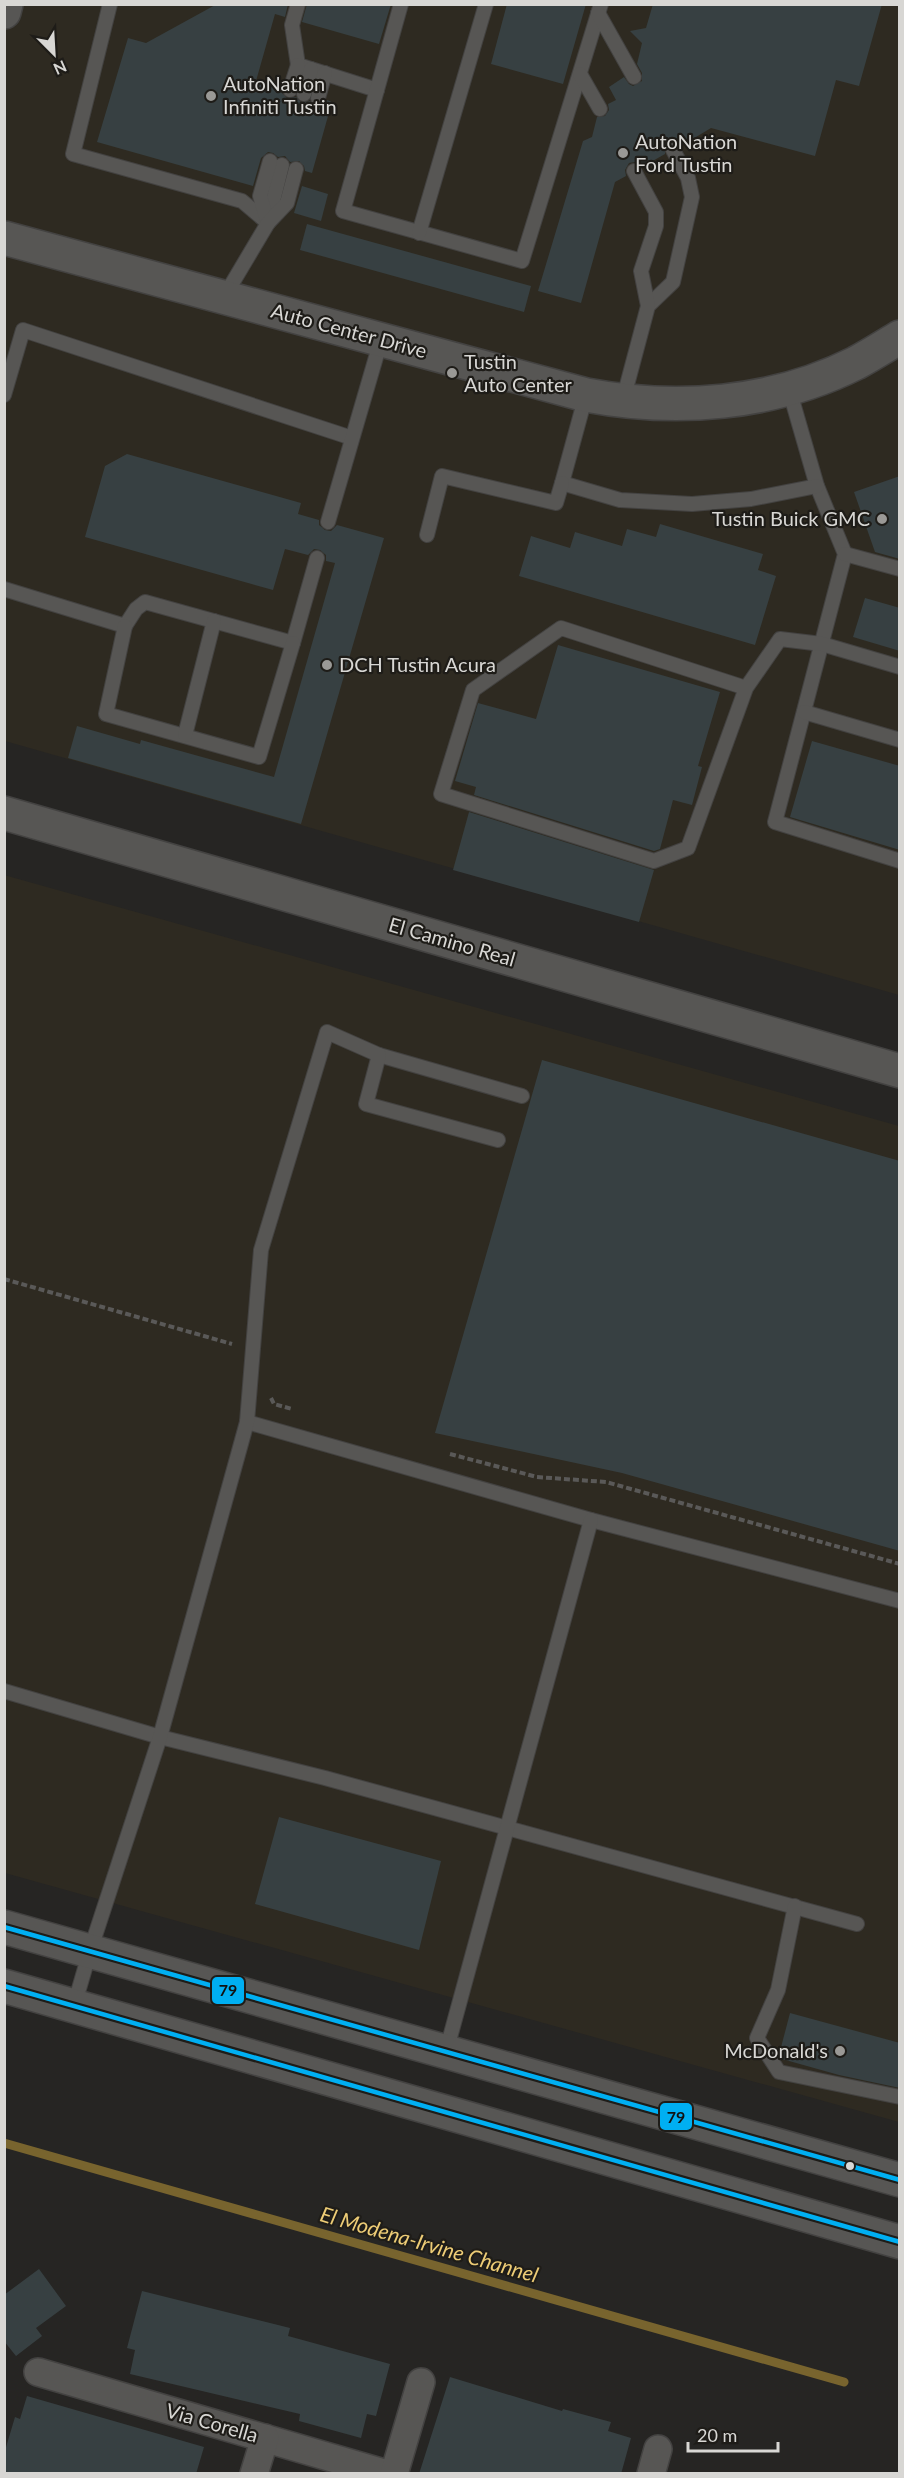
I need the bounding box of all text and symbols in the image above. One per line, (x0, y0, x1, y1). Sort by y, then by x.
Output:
north arrow (24, 24, 84, 84)
text: N (51, 57, 70, 79)
place label: AutoNation Infiniti Tustin (223, 71, 337, 118)
marker: AutoNation Infiniti Tustin (204, 89, 218, 103)
place label: AutoNation Ford Tustin (635, 129, 737, 176)
marker: AutoNation Ford Tustin (616, 146, 630, 160)
street label: Auto Center Drive (269, 298, 430, 362)
place label: Tustin Auto Center (464, 349, 572, 396)
marker: Tustin Auto Center (445, 366, 459, 380)
place label: Tustin Buick GMC (712, 506, 870, 530)
marker: Tustin Buick GMC (875, 512, 889, 526)
place label: DCH Tustin Acura (339, 652, 496, 676)
marker: DCH Tustin Acura (320, 658, 334, 672)
street label: El Camino Real (386, 912, 518, 971)
line badge: 79 (211, 1976, 245, 2005)
text: 79 (219, 1980, 237, 1999)
place label: McDonald's (724, 2038, 828, 2062)
marker: McDonald's (833, 2044, 847, 2058)
line badge: 79 (659, 2102, 693, 2131)
text: 79 (667, 2107, 685, 2126)
unlabelled marker (844, 2160, 856, 2172)
water label: El Modena-Irvine Channel (318, 2200, 542, 2287)
street label: Via Corella (163, 2397, 261, 2447)
scale bar (688, 2415, 778, 2453)
text: 20 m (697, 2424, 737, 2446)

